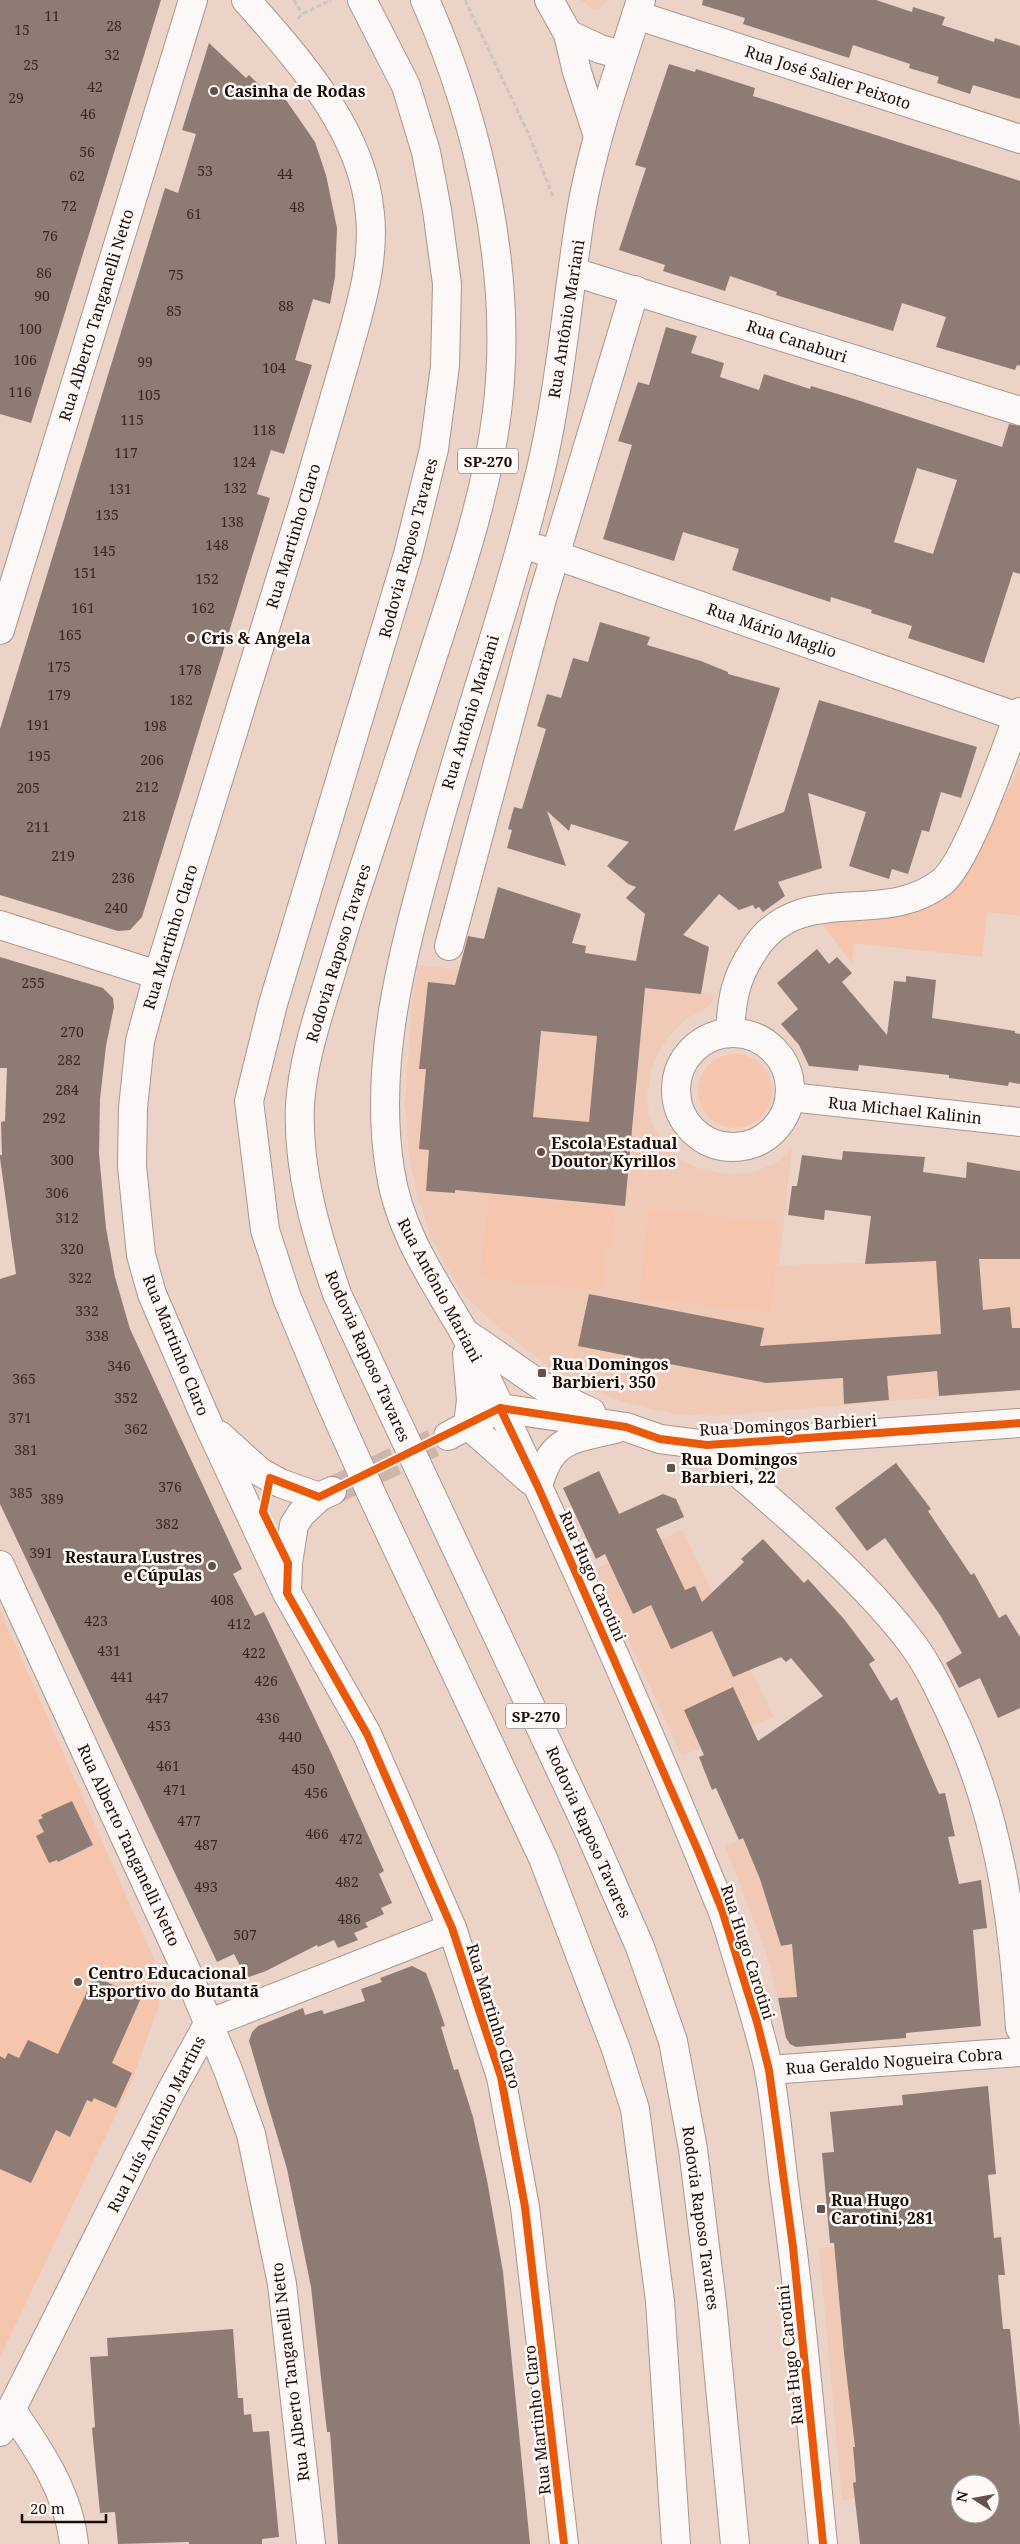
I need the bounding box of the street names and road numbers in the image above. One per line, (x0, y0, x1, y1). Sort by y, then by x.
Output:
street label: Rua José Salier Peixoto (742, 40, 914, 114)
street label: Rua Alberto Tanganelli Netto (53, 206, 139, 424)
street label: Rua Antônio Mariani (543, 238, 589, 400)
street label: Rua Canaburi (744, 314, 850, 368)
road number: SP-270 (458, 448, 518, 474)
street label: Rodovia Raposo Tavares (373, 456, 443, 640)
street label: Rua Martinho Claro (260, 461, 326, 611)
street label: Rua Mário Maglio (704, 597, 840, 663)
street label: Rua Antônio Mariani (436, 632, 504, 792)
street label: Rodovia Raposo Tavares (300, 861, 376, 1045)
street label: Rua Martinho Claro (137, 862, 203, 1012)
street label: Rua Michael Kalinin (827, 1091, 983, 1129)
street label: Rua Antônio Mariani (393, 1214, 487, 1366)
street label: Rodovia Raposo Tavares (320, 1267, 416, 1445)
street label: Rua Martinho Claro (138, 1271, 214, 1419)
street label: Rua Domingos Barbieri (699, 1409, 877, 1441)
street label: Rua Hugo Carotini (554, 1507, 632, 1645)
road number: SP-270 (506, 1704, 566, 1728)
street label: Rua Alberto Tanganelli Netto (72, 1740, 186, 1950)
street label: Rodovia Raposo Tavares (541, 1743, 637, 1921)
street label: Rua Hugo Carotini (716, 1882, 780, 2022)
street label: Rua Martinho Claro (461, 1941, 527, 2091)
street label: Rua Luís Antônio Martins (102, 2032, 210, 2216)
street label: Rua Geraldo Nogueira Cobra (785, 2042, 1003, 2080)
street label: Rodovia Raposo Tavares (677, 2125, 725, 2311)
street label: Rua Alberto Tanganelli Netto (266, 2261, 314, 2483)
street label: Rua Hugo Carotini (772, 2284, 808, 2426)
street label: Rua Martinho Claro (518, 2344, 556, 2496)

